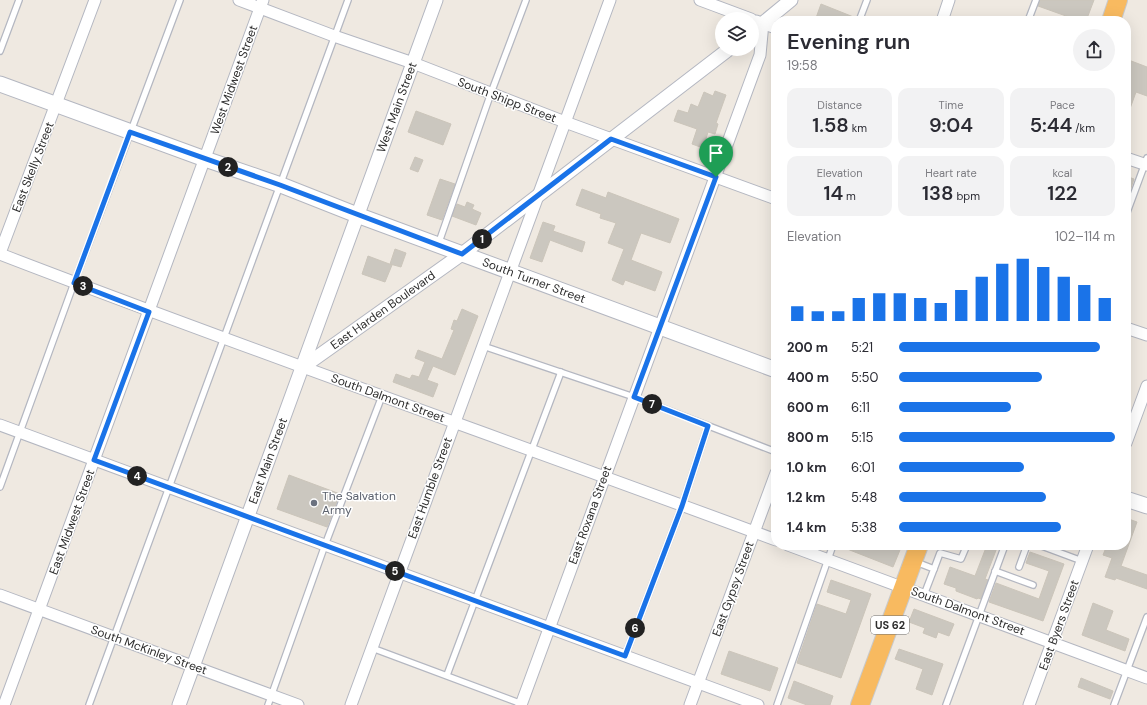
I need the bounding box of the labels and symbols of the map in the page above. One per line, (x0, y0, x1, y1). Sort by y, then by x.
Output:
street label: West Midwest Street (207, 23, 261, 137)
street label: West Main Street (373, 60, 421, 155)
street label: South Shipp Street (455, 74, 559, 126)
street label: East Skelly Street (8, 119, 58, 214)
pin (699, 136, 733, 177)
pin: 2 (218, 157, 238, 177)
pin: 1 (472, 229, 492, 249)
street label: South Turner Street (480, 254, 588, 307)
street label: East Harden Boulevard (327, 267, 439, 353)
pin: 3 (73, 276, 93, 296)
street label: South Dalmont Street (329, 370, 447, 426)
pin: 7 (642, 394, 662, 414)
street label: East Main Street (245, 415, 291, 506)
street label: East Humble Street (404, 435, 456, 541)
street label: East Roxana Street (565, 463, 615, 566)
pin: 4 (127, 466, 147, 486)
street label: East Midwest Street (46, 467, 99, 577)
place label: The Salvation Army (322, 488, 396, 518)
marker: The Salvation Army (309, 498, 319, 508)
street label: East Gypsy Street (708, 539, 758, 639)
pin: 5 (385, 561, 405, 581)
street label: East Byers Street (1035, 577, 1083, 672)
street label: South Dalmont Street (909, 583, 1027, 639)
road number: US 62 (871, 616, 909, 634)
pin: 6 (625, 618, 645, 638)
street label: South McKinley Street (89, 622, 210, 679)

